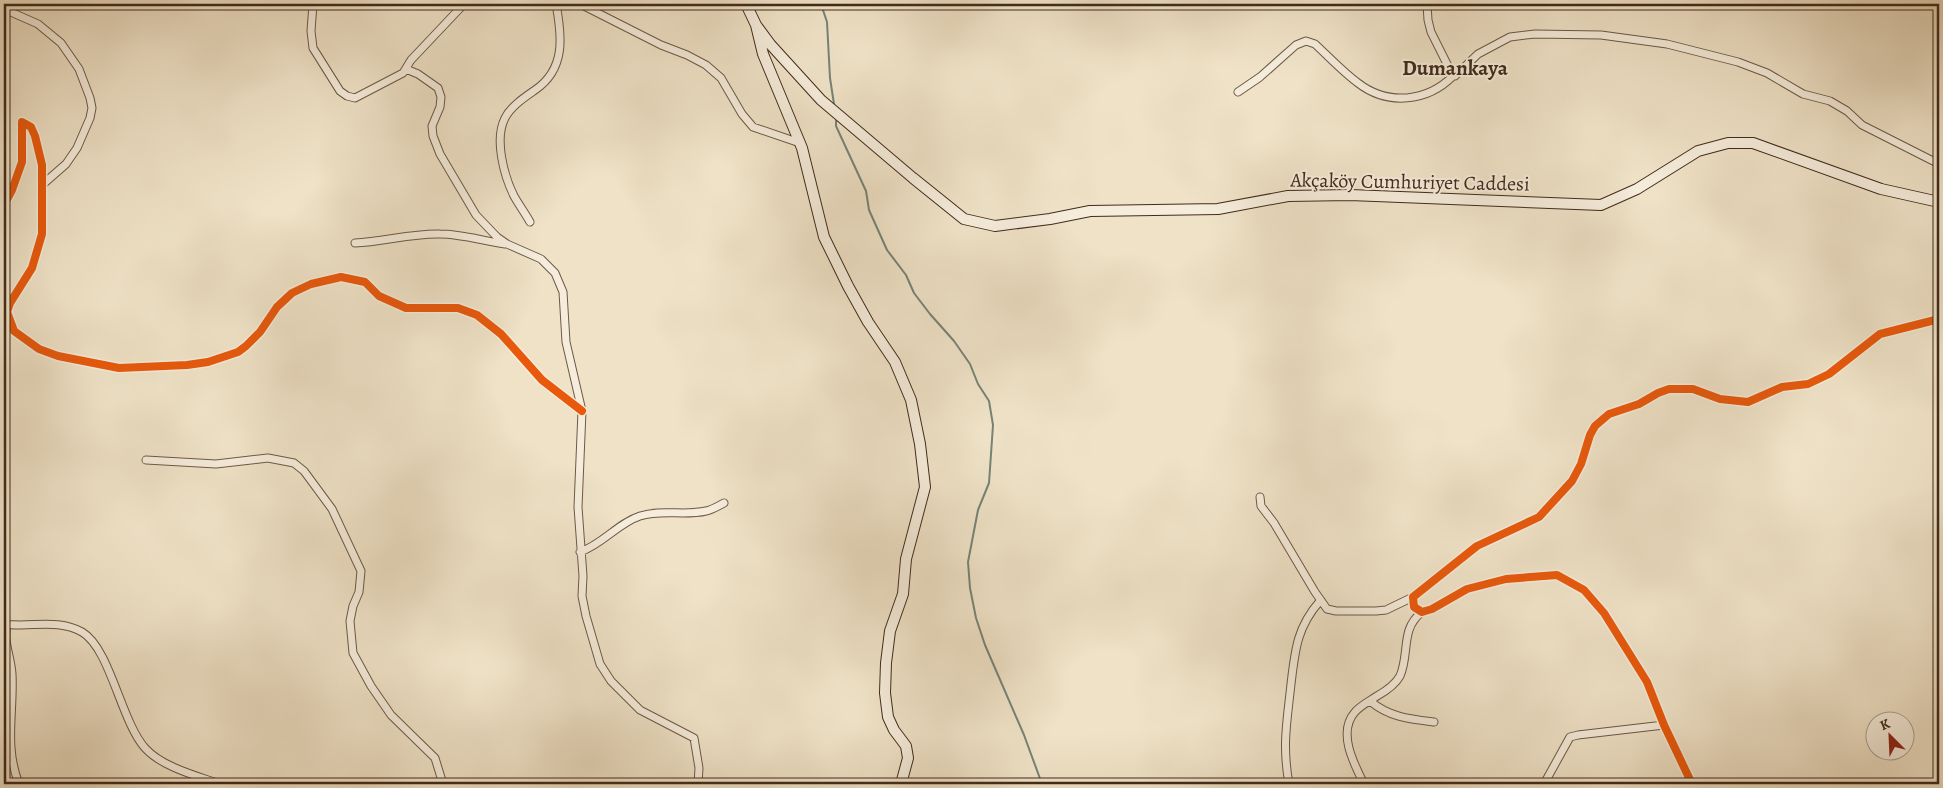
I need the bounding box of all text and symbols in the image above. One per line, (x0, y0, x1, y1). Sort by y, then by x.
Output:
district label: Dumankaya (1402, 54, 1509, 82)
street label: Akçaköy Cumhuriyet Caddesi (1289, 166, 1530, 198)
north arrow (1866, 710, 1916, 760)
text: K (1877, 714, 1894, 735)

